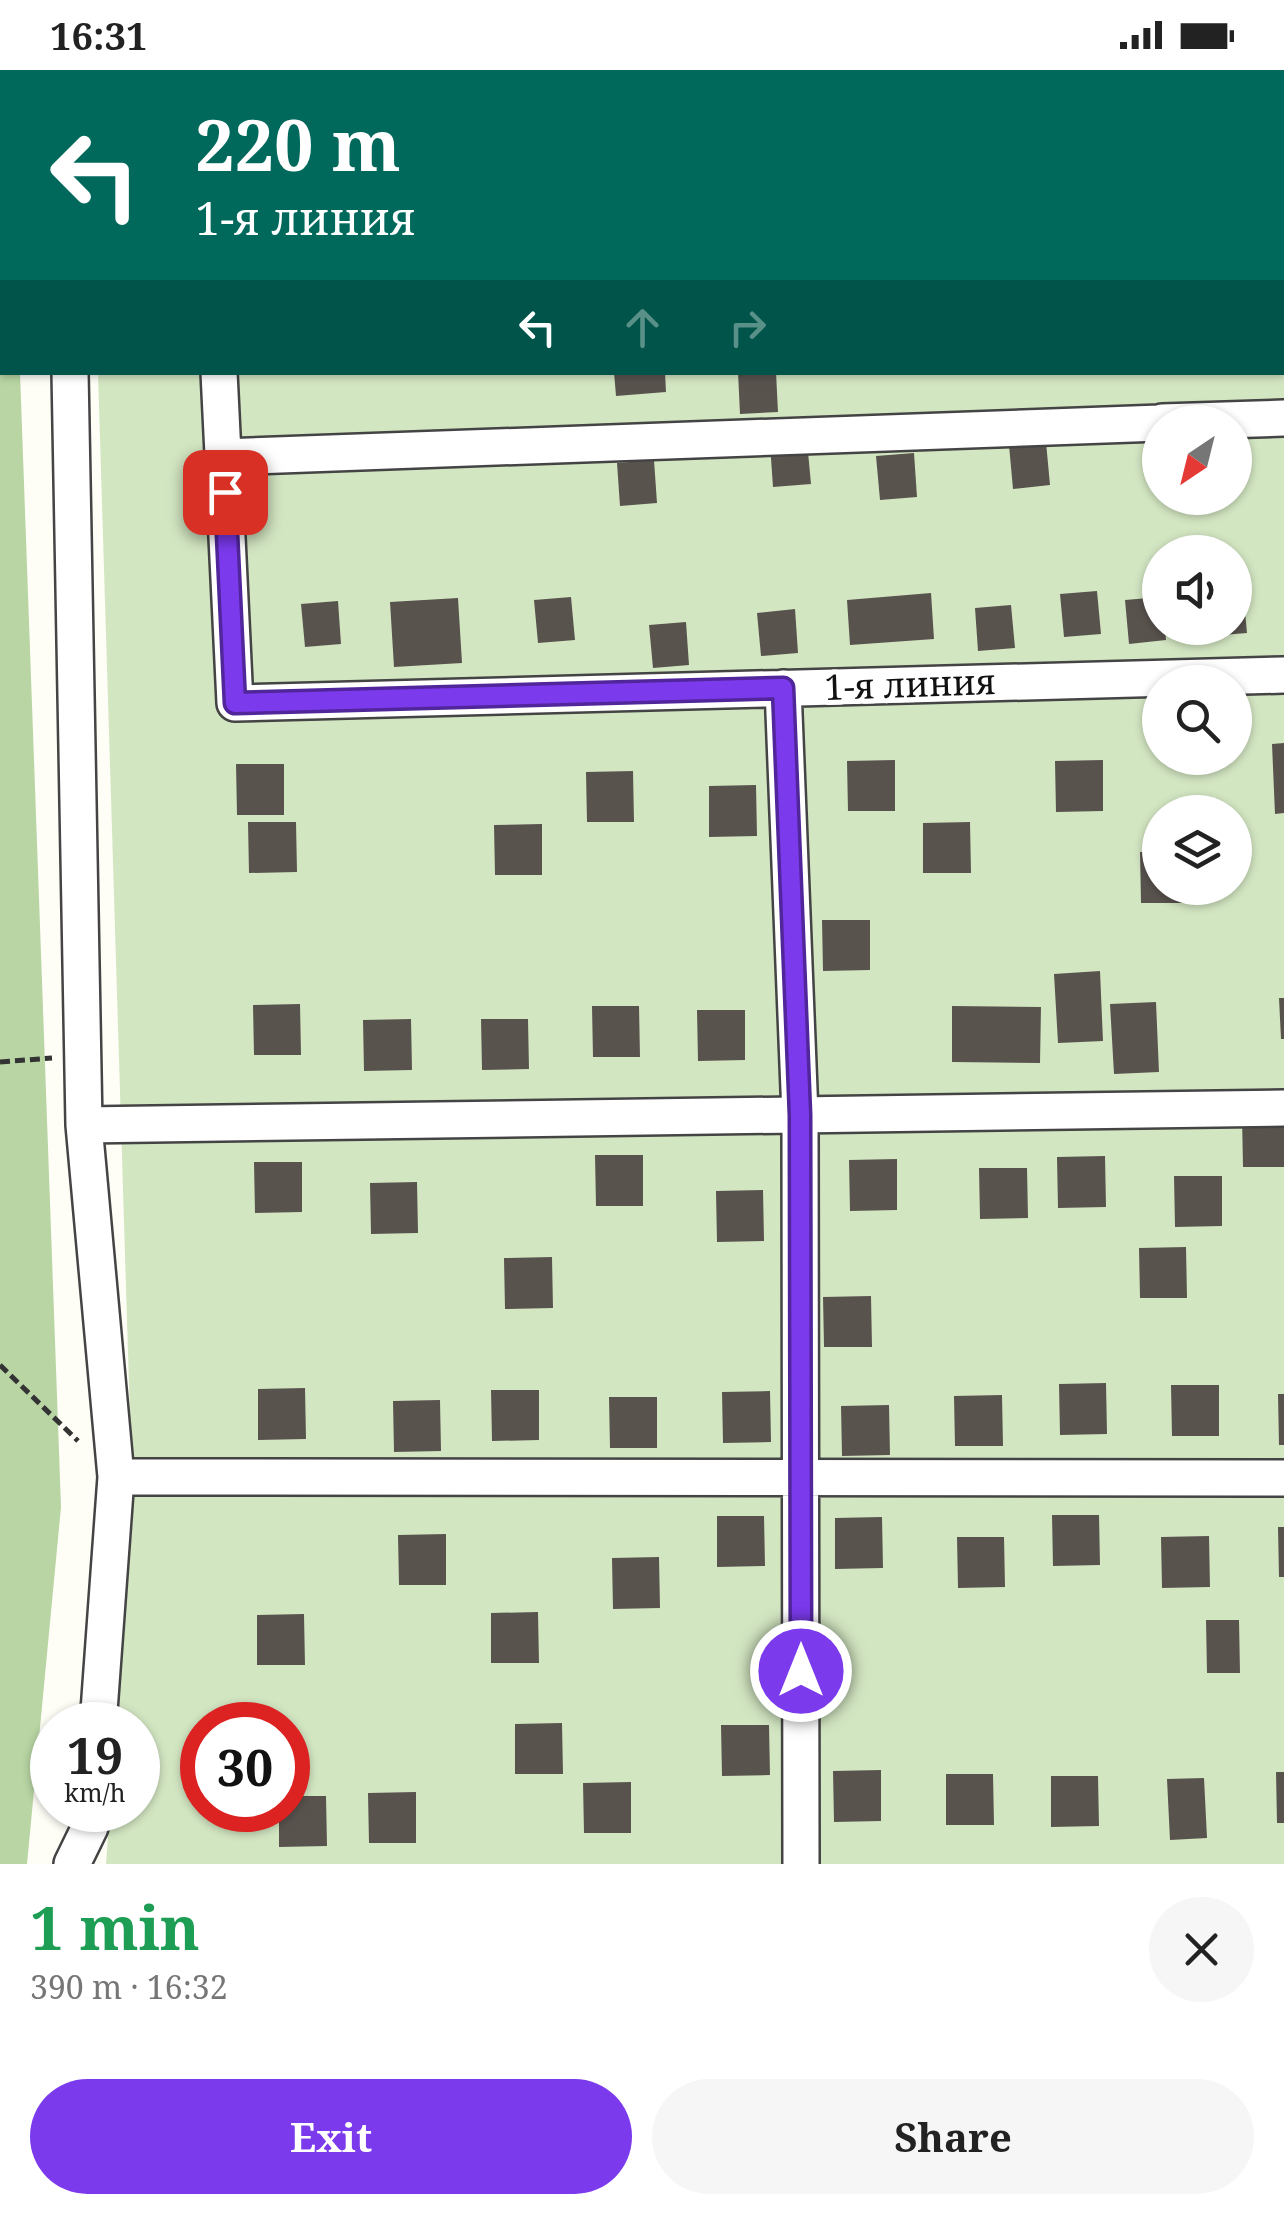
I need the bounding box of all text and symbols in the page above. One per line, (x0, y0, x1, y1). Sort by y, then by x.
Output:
text: 16:31 (50, 9, 147, 61)
text: 220 m (195, 96, 401, 192)
icon: left (30, 110, 160, 240)
text: 1-я линия (195, 187, 416, 248)
icon: left (510, 300, 565, 355)
icon: ahead (615, 300, 670, 355)
icon: right (720, 300, 775, 355)
north arrow (1142, 405, 1252, 515)
map controls (1142, 405, 1252, 905)
pin (183, 450, 268, 535)
icon: arrive (198, 465, 253, 520)
button: sound (1142, 535, 1252, 645)
street label: 1-я линия (823, 657, 997, 710)
button: search (1142, 665, 1252, 775)
button: layers (1142, 795, 1252, 905)
position arrow (749, 1619, 853, 1723)
speed limit sign: 30 (180, 1702, 310, 1832)
text: 19 (67, 1721, 123, 1789)
text: km/h (64, 1775, 126, 1809)
text: 1 min (30, 1886, 200, 1968)
button: close (1149, 1897, 1254, 2002)
text: 390 m · 16:32 (30, 1965, 228, 2008)
button: Exit (30, 2079, 632, 2194)
button: Share (652, 2079, 1254, 2194)

